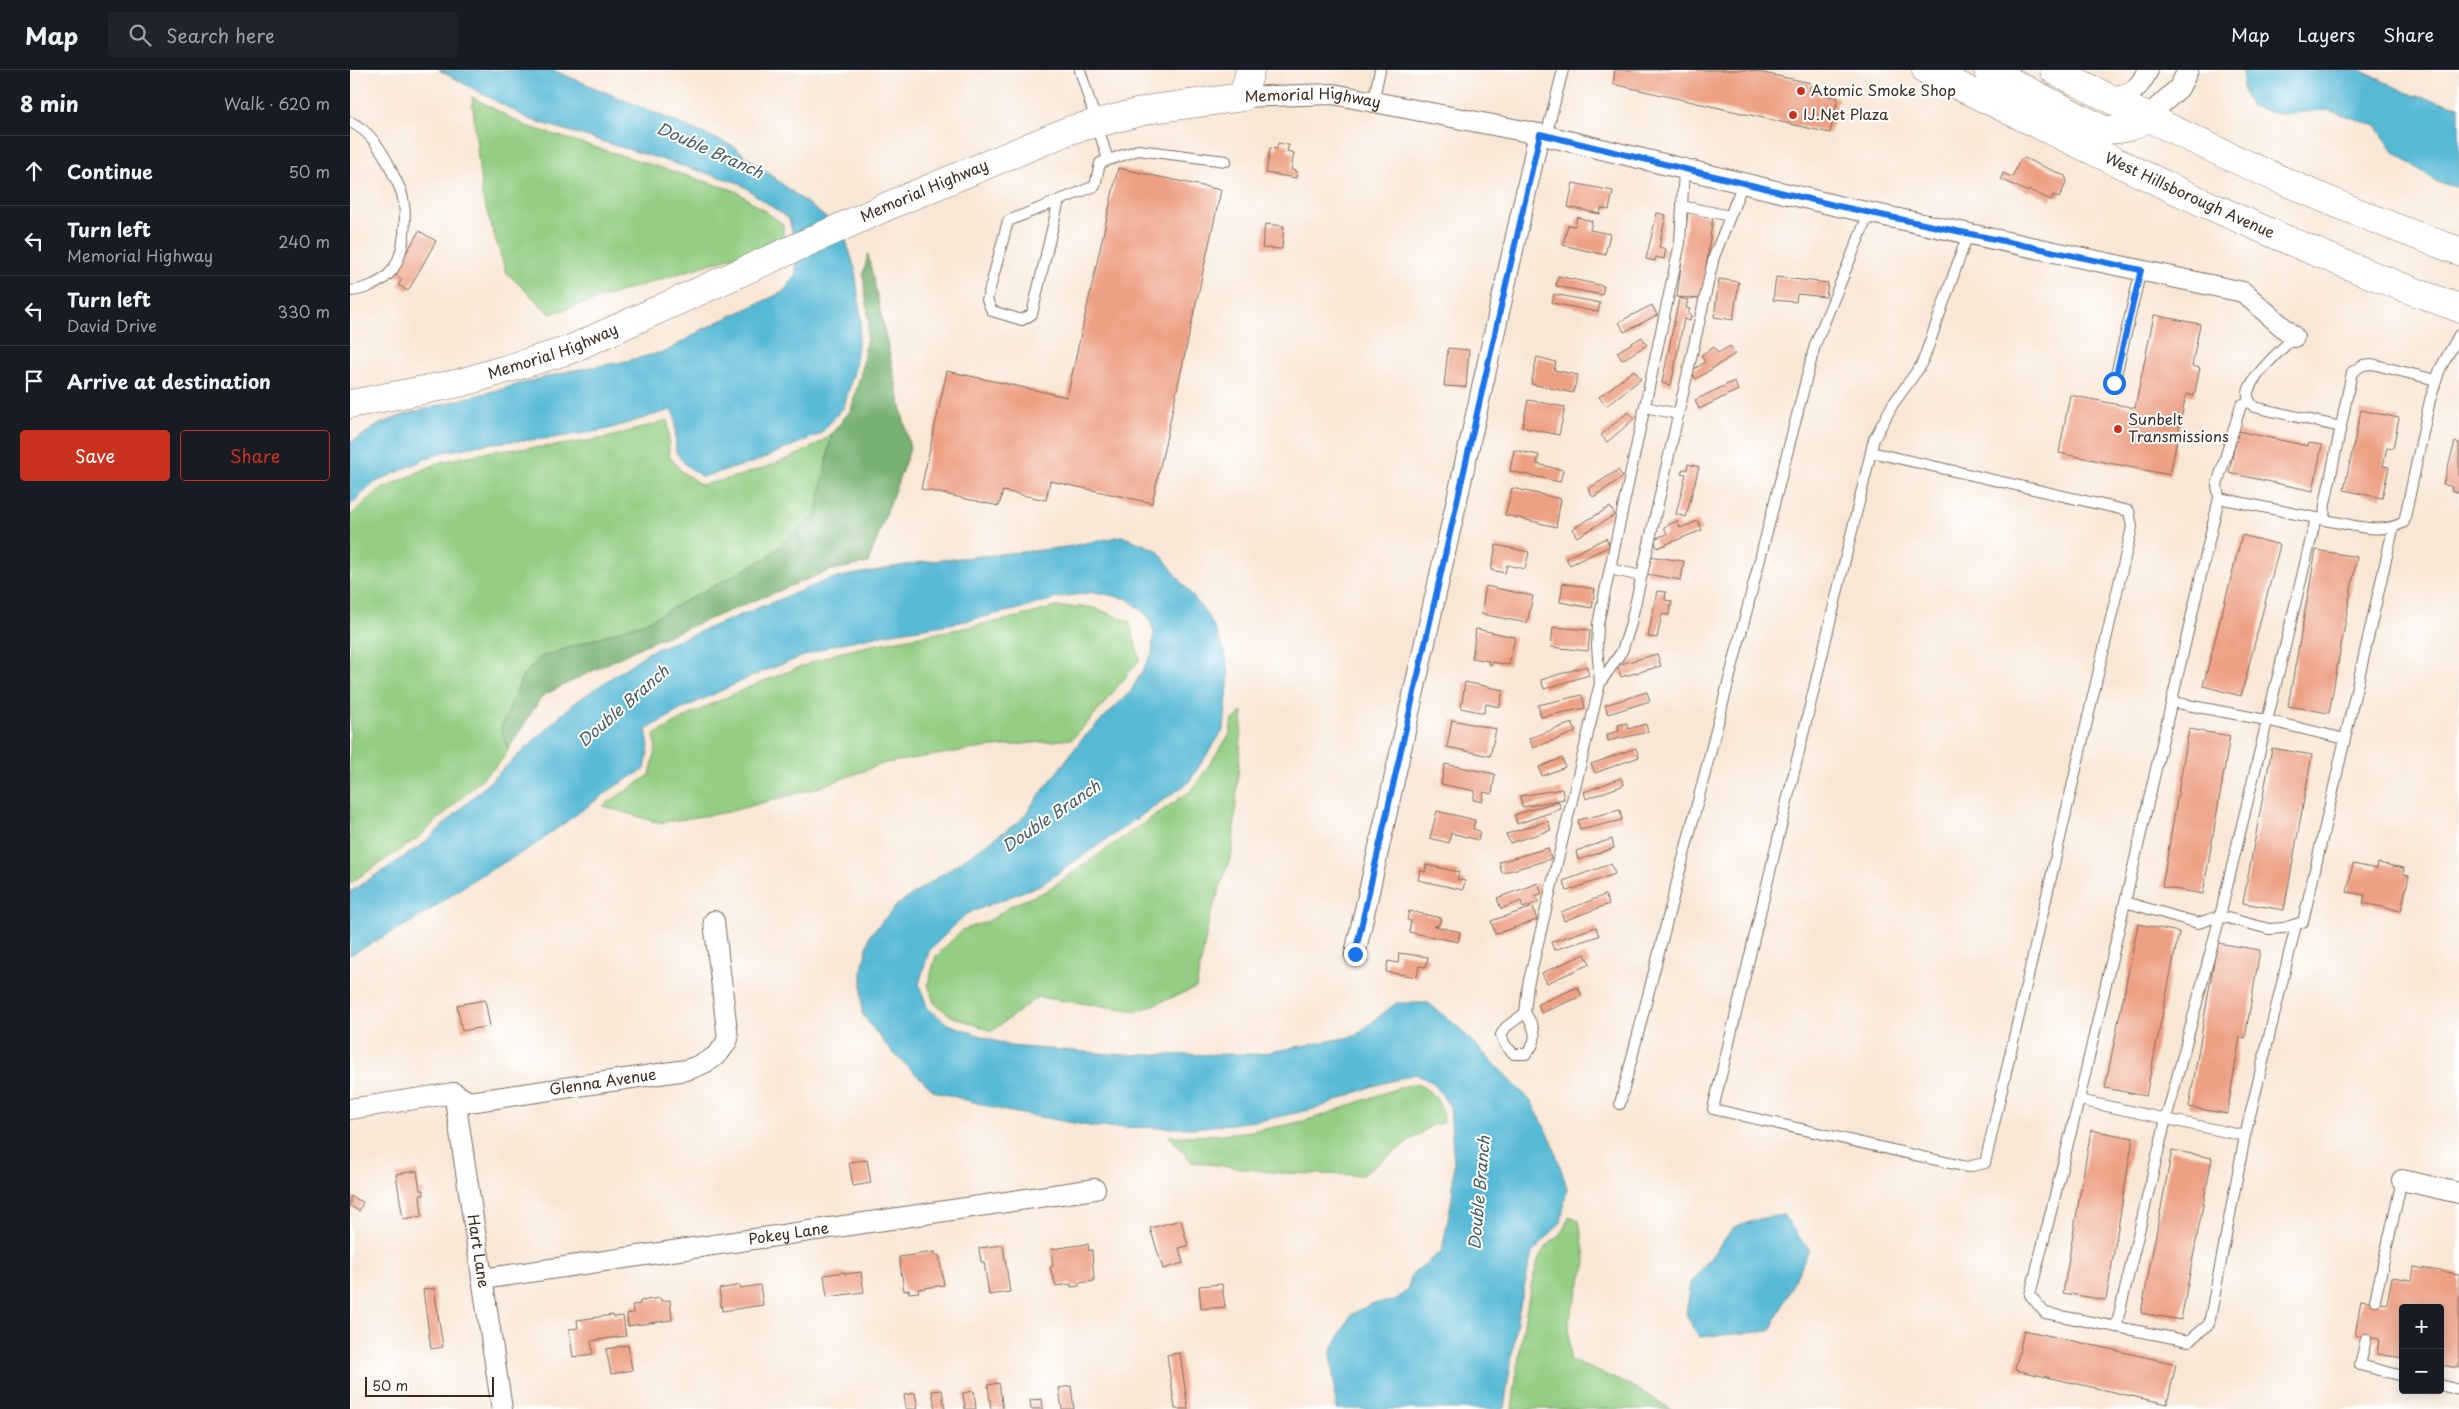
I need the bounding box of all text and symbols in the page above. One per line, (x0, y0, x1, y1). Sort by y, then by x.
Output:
search box (108, 12, 458, 57)
text: Map (25, 17, 78, 53)
icon: search (126, 21, 154, 49)
text: Search here (166, 21, 275, 49)
text: Map (2231, 21, 2270, 48)
text: Layers (2298, 21, 2355, 48)
text: Share (2383, 21, 2434, 48)
place label: Atomic Smoke Shop (1811, 78, 1956, 101)
street label: Memorial Highway (1244, 81, 1383, 113)
marker: Atomic Smoke Shop (1795, 85, 1807, 97)
text: 8 min (20, 87, 79, 119)
text: Walk · 620 m (224, 91, 330, 115)
place label: IJ.Net Plaza (1803, 102, 1889, 125)
marker: IJ.Net Plaza (1787, 109, 1799, 121)
water label: Double Branch (653, 115, 768, 184)
street label: West Hillsborough Avenue (2101, 145, 2279, 243)
street label: Memorial Highway (856, 152, 991, 227)
icon: ahead (20, 157, 48, 185)
text: Continue (67, 157, 153, 185)
text: 50 m (289, 159, 330, 183)
text: Turn left (67, 215, 151, 243)
icon: left (20, 227, 48, 255)
text: 240 m (278, 229, 330, 253)
text: Memorial Highway (67, 243, 213, 267)
text: Turn left (67, 285, 151, 313)
icon: left (20, 297, 48, 325)
text: 330 m (277, 299, 330, 323)
text: David Drive (67, 313, 157, 337)
street label: Memorial Highway (485, 316, 621, 384)
icon: arrive (20, 367, 48, 395)
text: Arrive at destination (67, 367, 271, 395)
route start (2103, 372, 2126, 395)
place label: Sunbelt Transmissions (2128, 407, 2229, 447)
marker: Sunbelt Transmissions (2112, 423, 2124, 435)
button: Save (20, 430, 170, 481)
button: Share (180, 430, 330, 481)
water label: Double Branch (571, 658, 674, 752)
water label: Double Branch (996, 773, 1105, 857)
route end (1344, 943, 1367, 966)
street label: Glenna Avenue (548, 1062, 658, 1100)
water label: Double Branch (1461, 1134, 1495, 1251)
street label: Hart Lane (463, 1213, 496, 1289)
street label: Pokey Lane (747, 1215, 830, 1250)
map controls (2399, 1304, 2444, 1394)
button: + (2399, 1304, 2444, 1349)
button: − (2399, 1349, 2444, 1394)
scale bar (365, 1374, 494, 1397)
text: 50 m (372, 1375, 408, 1396)

